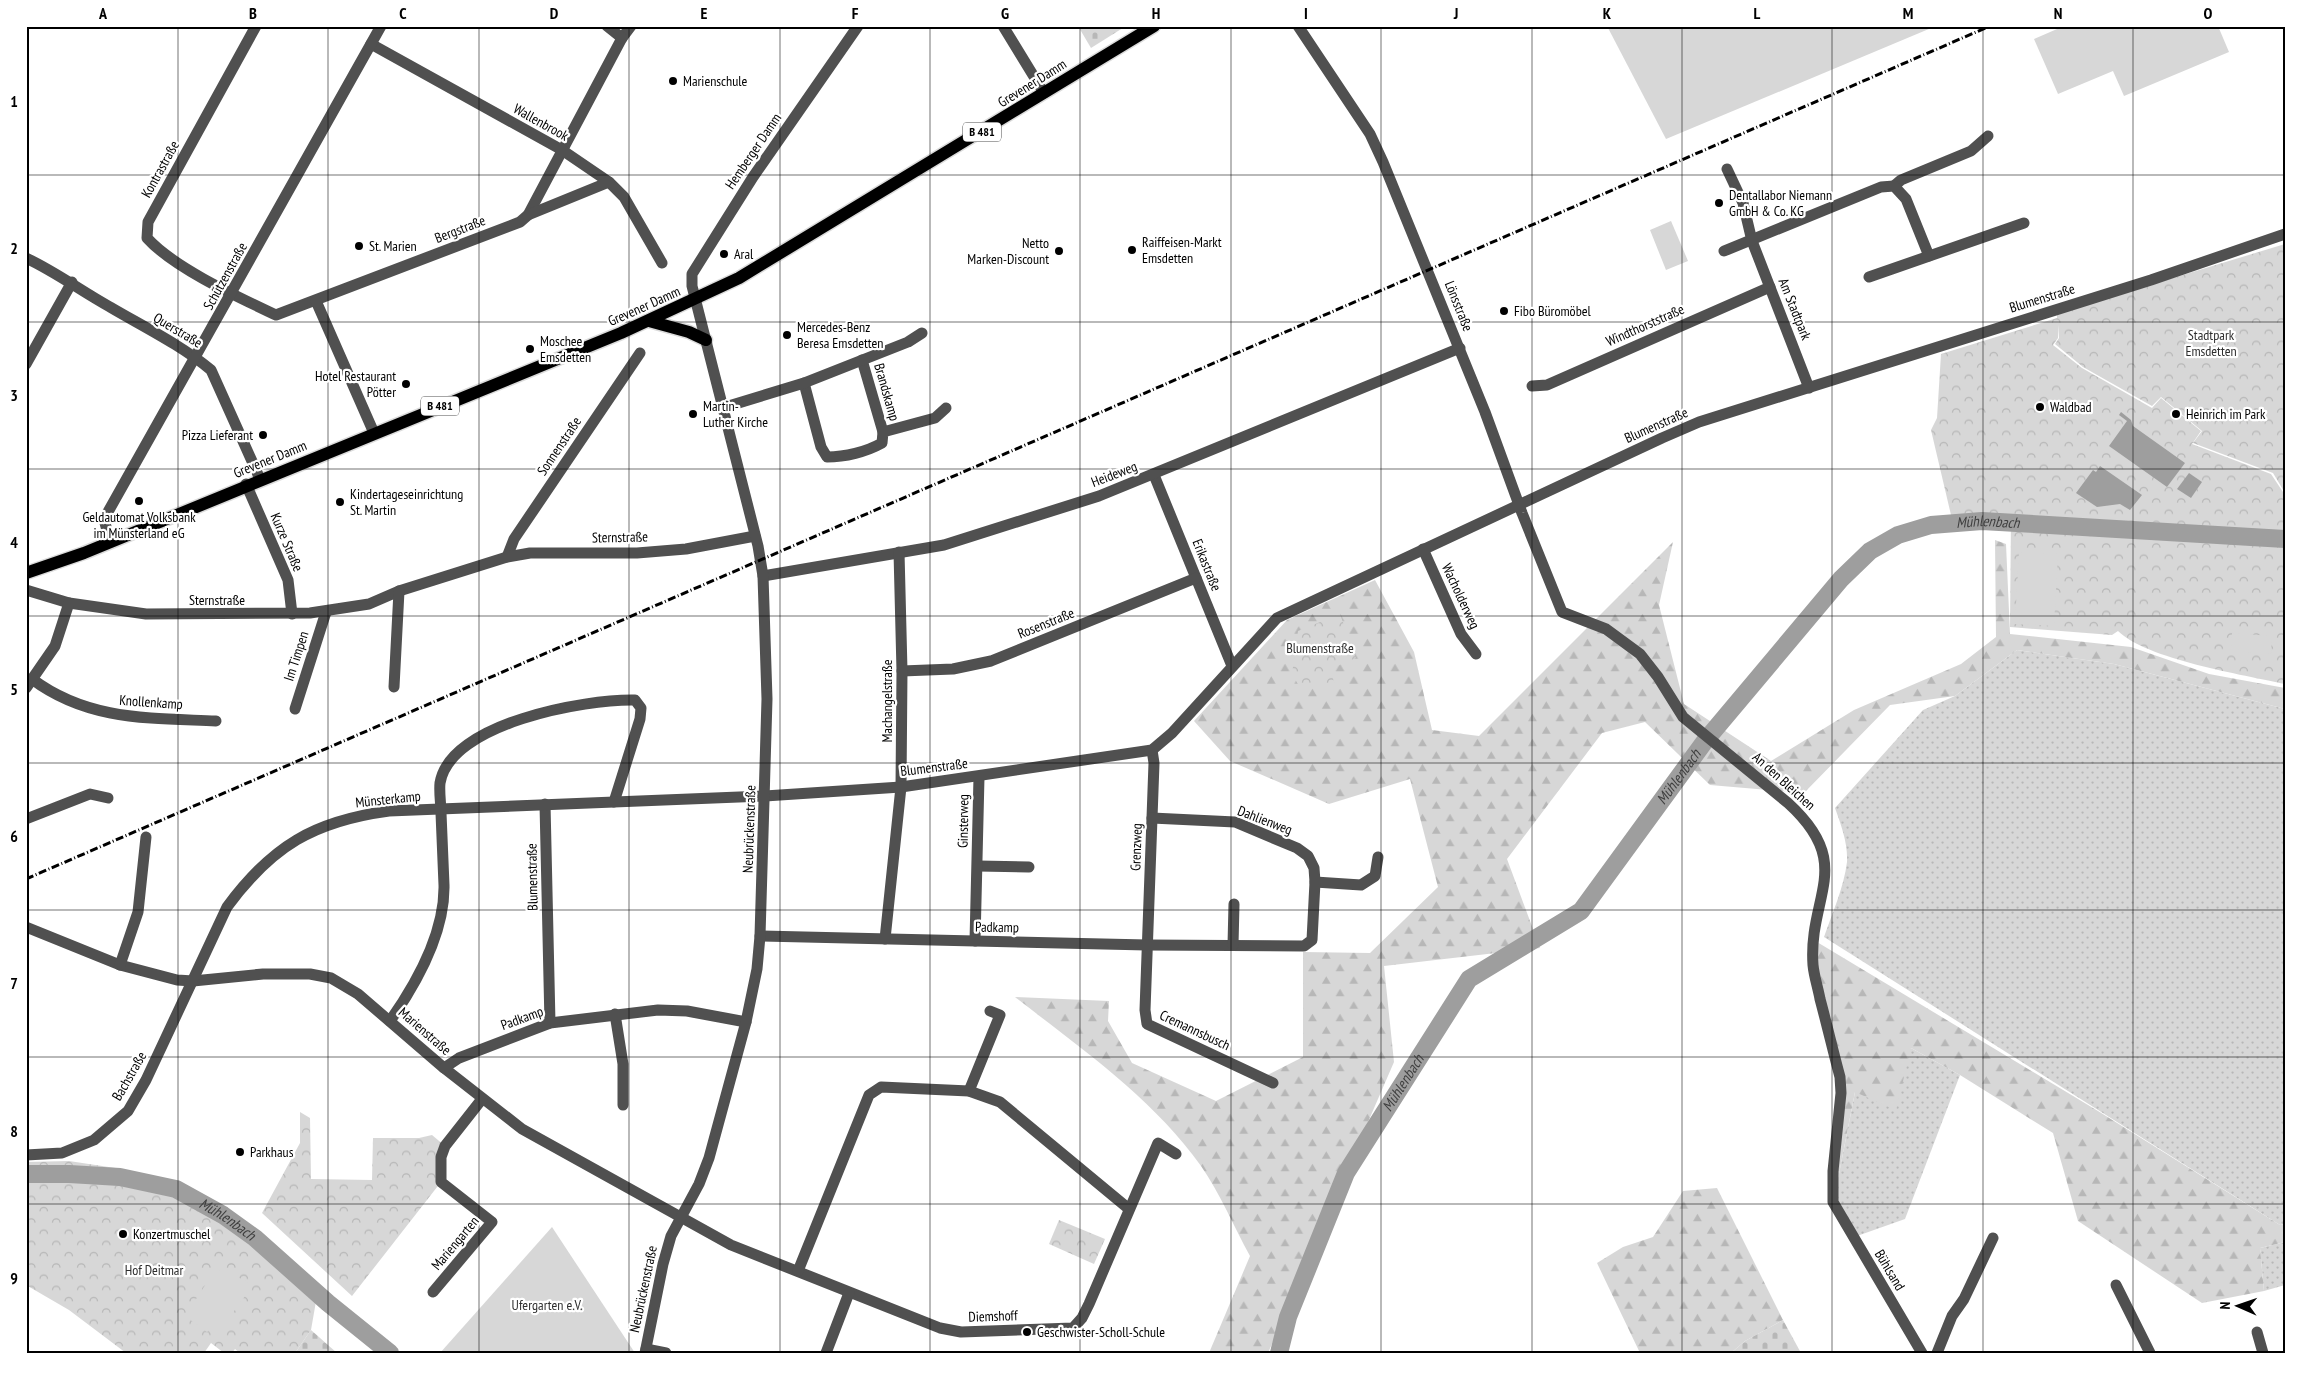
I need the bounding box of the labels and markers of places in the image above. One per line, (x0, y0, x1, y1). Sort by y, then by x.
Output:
place label: Marienschule (683, 72, 748, 90)
marker: Marienschule (667, 75, 679, 87)
place label: Dentallabor Niemann GmbH & Co. KG (1729, 186, 1832, 220)
marker: Dentallabor Niemann GmbH & Co. KG (1713, 197, 1725, 209)
place label: Raiffeisen-Markt Emsdetten (1142, 233, 1222, 267)
place label: Netto Marken-Discount (967, 234, 1049, 268)
place label: St. Marien (369, 237, 417, 255)
marker: St. Marien (353, 240, 365, 252)
marker: Raiffeisen-Markt Emsdetten (1126, 244, 1138, 256)
place label: Aral (734, 245, 754, 263)
marker: Netto Marken-Discount (1053, 245, 1065, 257)
marker: Aral (718, 248, 730, 260)
place label: Fibo Büromöbel (1514, 302, 1591, 320)
marker: Fibo Büromöbel (1498, 305, 1510, 317)
place label: Mercedes-Benz Beresa Emsdetten (797, 318, 884, 352)
marker: Mercedes-Benz Beresa Emsdetten (781, 329, 793, 341)
place label: Moschee Emsdetten (540, 332, 591, 366)
marker: Moschee Emsdetten (524, 343, 536, 355)
place label: Hotel Restaurant Pötter (315, 367, 396, 401)
marker: Hotel Restaurant Pötter (400, 378, 412, 390)
place label: Martin- Luther Kirche (703, 397, 768, 431)
place label: Waldbad (2050, 398, 2092, 416)
marker: Waldbad (2034, 401, 2046, 413)
place label: Heinrich im Park (2186, 405, 2266, 423)
marker: Martin- Luther Kirche (687, 408, 699, 420)
marker: Heinrich im Park (2170, 408, 2182, 420)
place label: Pizza Lieferant (182, 426, 253, 444)
marker: Pizza Lieferant (257, 429, 269, 441)
place label: Kindertageseinrichtung St. Martin (350, 485, 463, 519)
marker: Geldautomat Volksbank im Münsterland eG (133, 495, 145, 507)
marker: Kindertageseinrichtung St. Martin (334, 496, 346, 508)
place label: Geldautomat Volksbank im Münsterland eG (82, 508, 196, 542)
place label: Parkhaus (250, 1143, 294, 1161)
marker: Parkhaus (234, 1146, 246, 1158)
place label: Konzertmuschel (133, 1225, 211, 1243)
marker: Konzertmuschel (117, 1228, 129, 1240)
place label: Geschwister-Scholl-Schule (1037, 1323, 1165, 1341)
marker: Geschwister-Scholl-Schule (1021, 1326, 1033, 1338)

